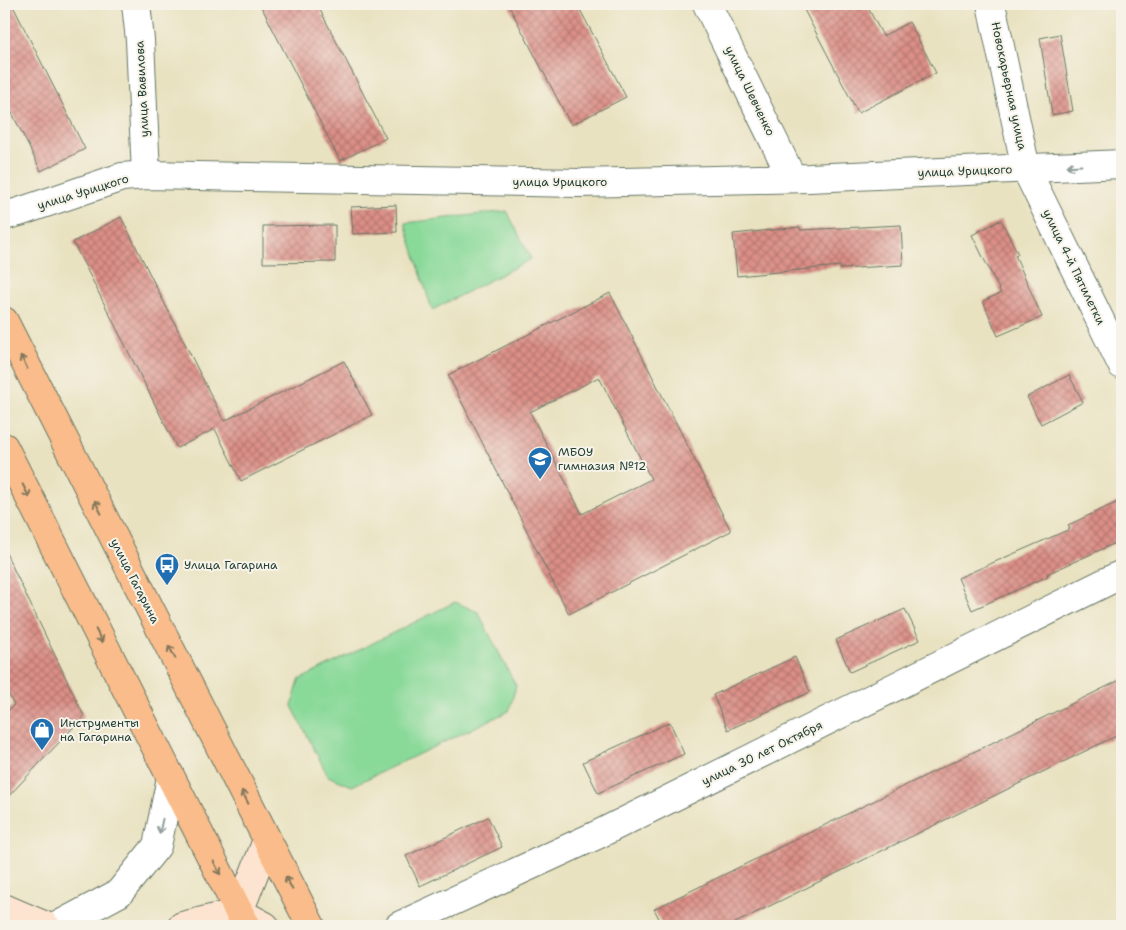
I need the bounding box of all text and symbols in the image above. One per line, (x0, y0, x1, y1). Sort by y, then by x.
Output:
street label: Новокарьерная улица (988, 20, 1031, 152)
street label: улица Вавилова (131, 40, 153, 138)
street label: улица Шевченко (721, 43, 779, 139)
street label: улица Урицкого (917, 161, 1013, 181)
one-way arrow (1066, 162, 1082, 171)
street label: улица Урицкого (35, 170, 131, 214)
street label: улица Урицкого (513, 174, 607, 190)
street label: улица 4-й Пятилетки (1039, 206, 1109, 328)
one-way arrow (19, 355, 28, 370)
place label: МБОУ гимназия №12 (558, 444, 646, 474)
school or university icon: МБОУ гимназия №12 (527, 446, 553, 480)
one-way arrow (22, 483, 31, 498)
one-way arrow (93, 500, 102, 515)
street label: улица Гагарина (107, 536, 164, 627)
bus stop icon: Улица Гагарина (154, 552, 180, 586)
place label: Улица Гагарина (184, 557, 278, 573)
one-way arrow (95, 628, 104, 643)
one-way arrow (167, 645, 176, 660)
place label: Инструменты на Гагарина (60, 715, 139, 745)
shop icon: Инструменты на Гагарина (29, 717, 55, 751)
street label: улица 30 лет Октября (699, 717, 825, 789)
one-way arrow (240, 790, 249, 805)
one-way arrow (156, 817, 165, 833)
one-way arrow (212, 861, 222, 876)
one-way arrow (284, 876, 293, 891)

